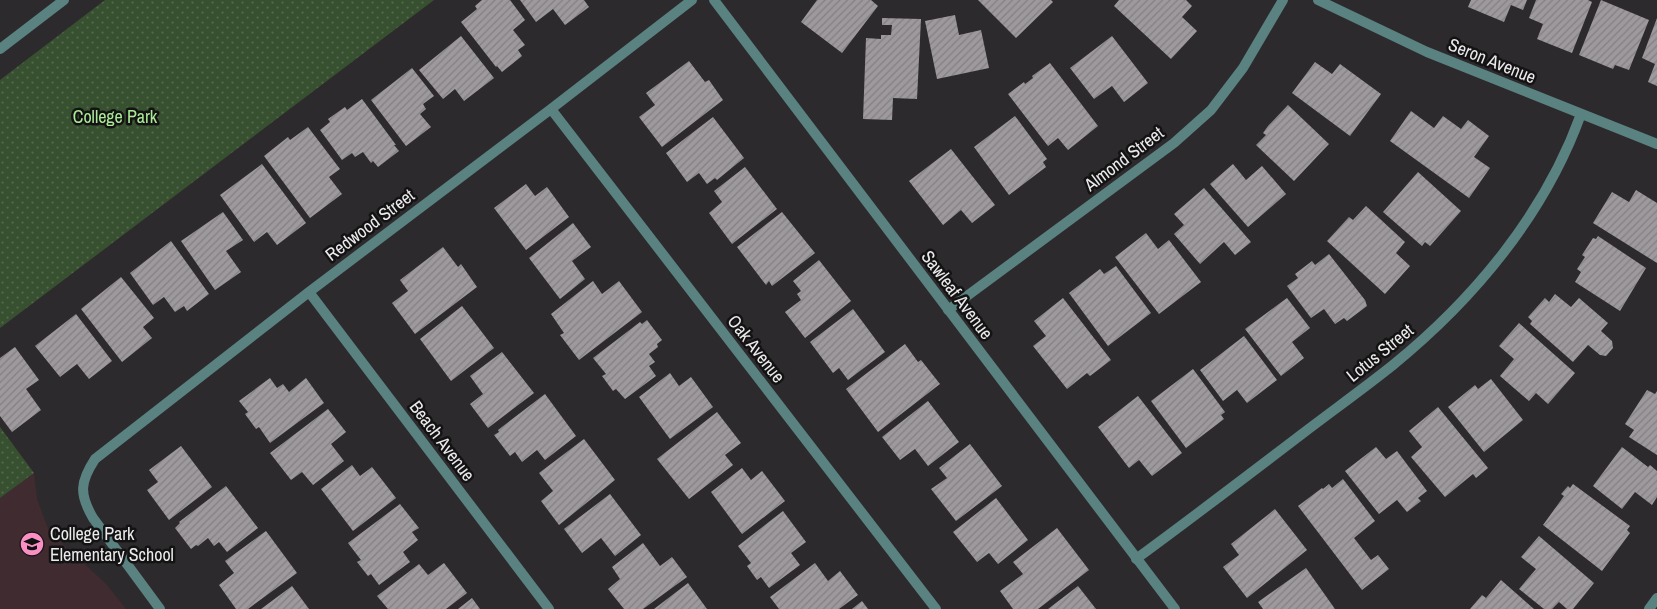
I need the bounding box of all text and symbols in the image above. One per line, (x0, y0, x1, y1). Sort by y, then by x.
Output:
street label: Seron Avenue (1445, 32, 1540, 89)
park label: College Park (73, 104, 158, 129)
street label: Almond Street (1078, 120, 1169, 197)
street label: Redwood Street (320, 183, 419, 266)
street label: Sawleaf Avenue (916, 245, 999, 344)
street label: Oak Avenue (722, 309, 791, 388)
street label: Lotus Street (1341, 318, 1418, 387)
street label: Beach Avenue (404, 395, 481, 486)
place label: College Park Elementary School (50, 521, 174, 567)
school or university icon: College Park Elementary School (19, 531, 45, 557)

